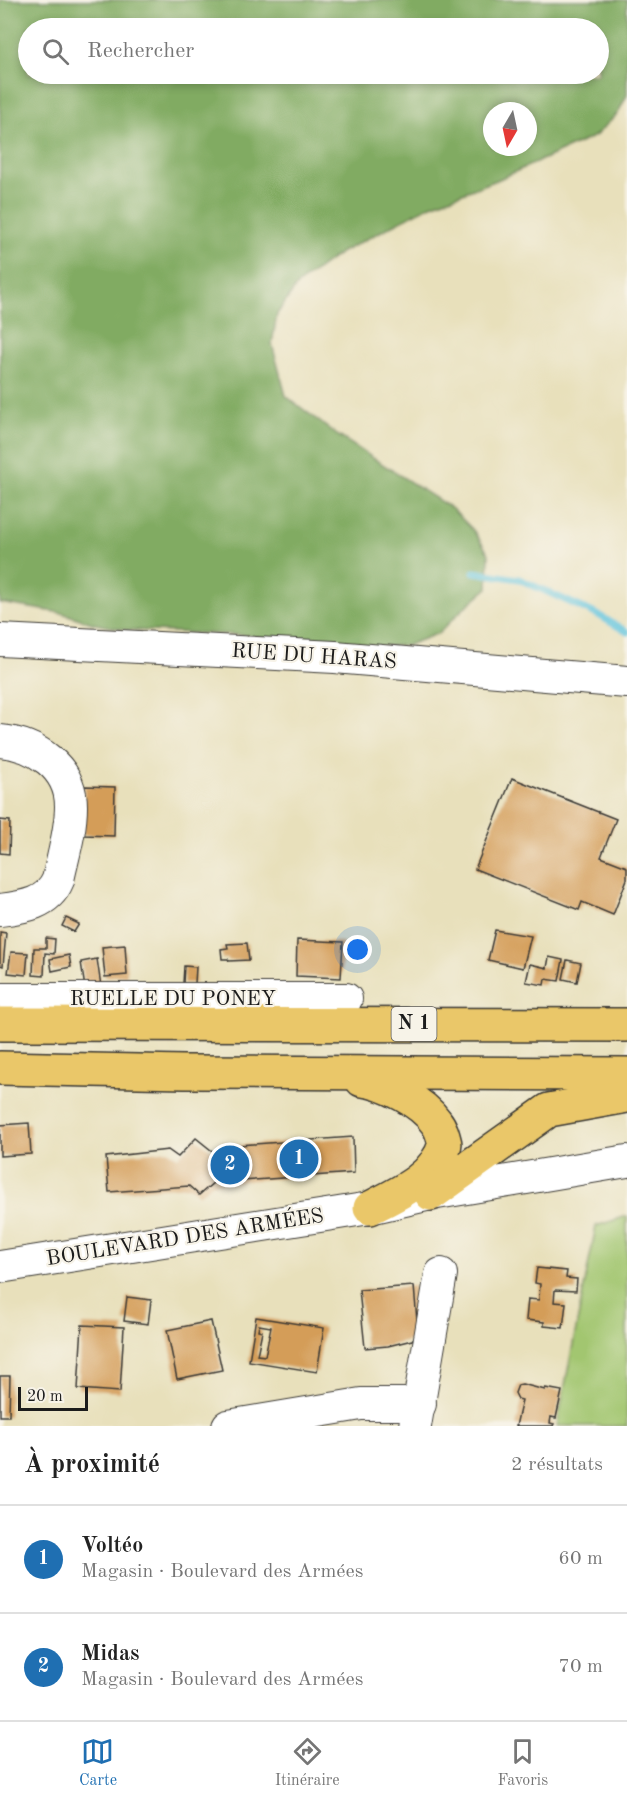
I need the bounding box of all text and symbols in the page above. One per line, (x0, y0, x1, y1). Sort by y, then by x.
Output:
search box (18, 18, 609, 84)
icon: search (39, 35, 72, 68)
text: Rechercher (87, 40, 194, 62)
north arrow (483, 102, 537, 156)
street label: RUE DU HARAS (231, 641, 397, 673)
your location (343, 935, 372, 964)
street label: RUELLE DU PONEY (70, 989, 276, 1010)
road number: N 1 (392, 1007, 436, 1041)
pin: 1 (280, 1136, 318, 1182)
pin: 2 (210, 1142, 250, 1188)
street label: BOULEVARD DES ARMÉES (44, 1202, 325, 1270)
scale bar (18, 1384, 88, 1412)
text: 20 m (27, 1389, 63, 1405)
text: À proximité (24, 1452, 160, 1478)
text: 2 résultats (511, 1455, 603, 1475)
text: Voltéo (81, 1535, 143, 1557)
text: 1 (38, 1549, 49, 1569)
text: 60 m (558, 1549, 603, 1569)
text: Magasin · Boulevard des Armées (81, 1562, 363, 1582)
text: Midas (81, 1643, 140, 1665)
text: 2 (38, 1657, 49, 1677)
text: 70 m (558, 1657, 603, 1677)
text: Magasin · Boulevard des Armées (81, 1670, 363, 1690)
tab: Carte (79, 1735, 117, 1791)
tab: Itinéraire (275, 1735, 340, 1791)
tab: Favoris (497, 1735, 548, 1791)

